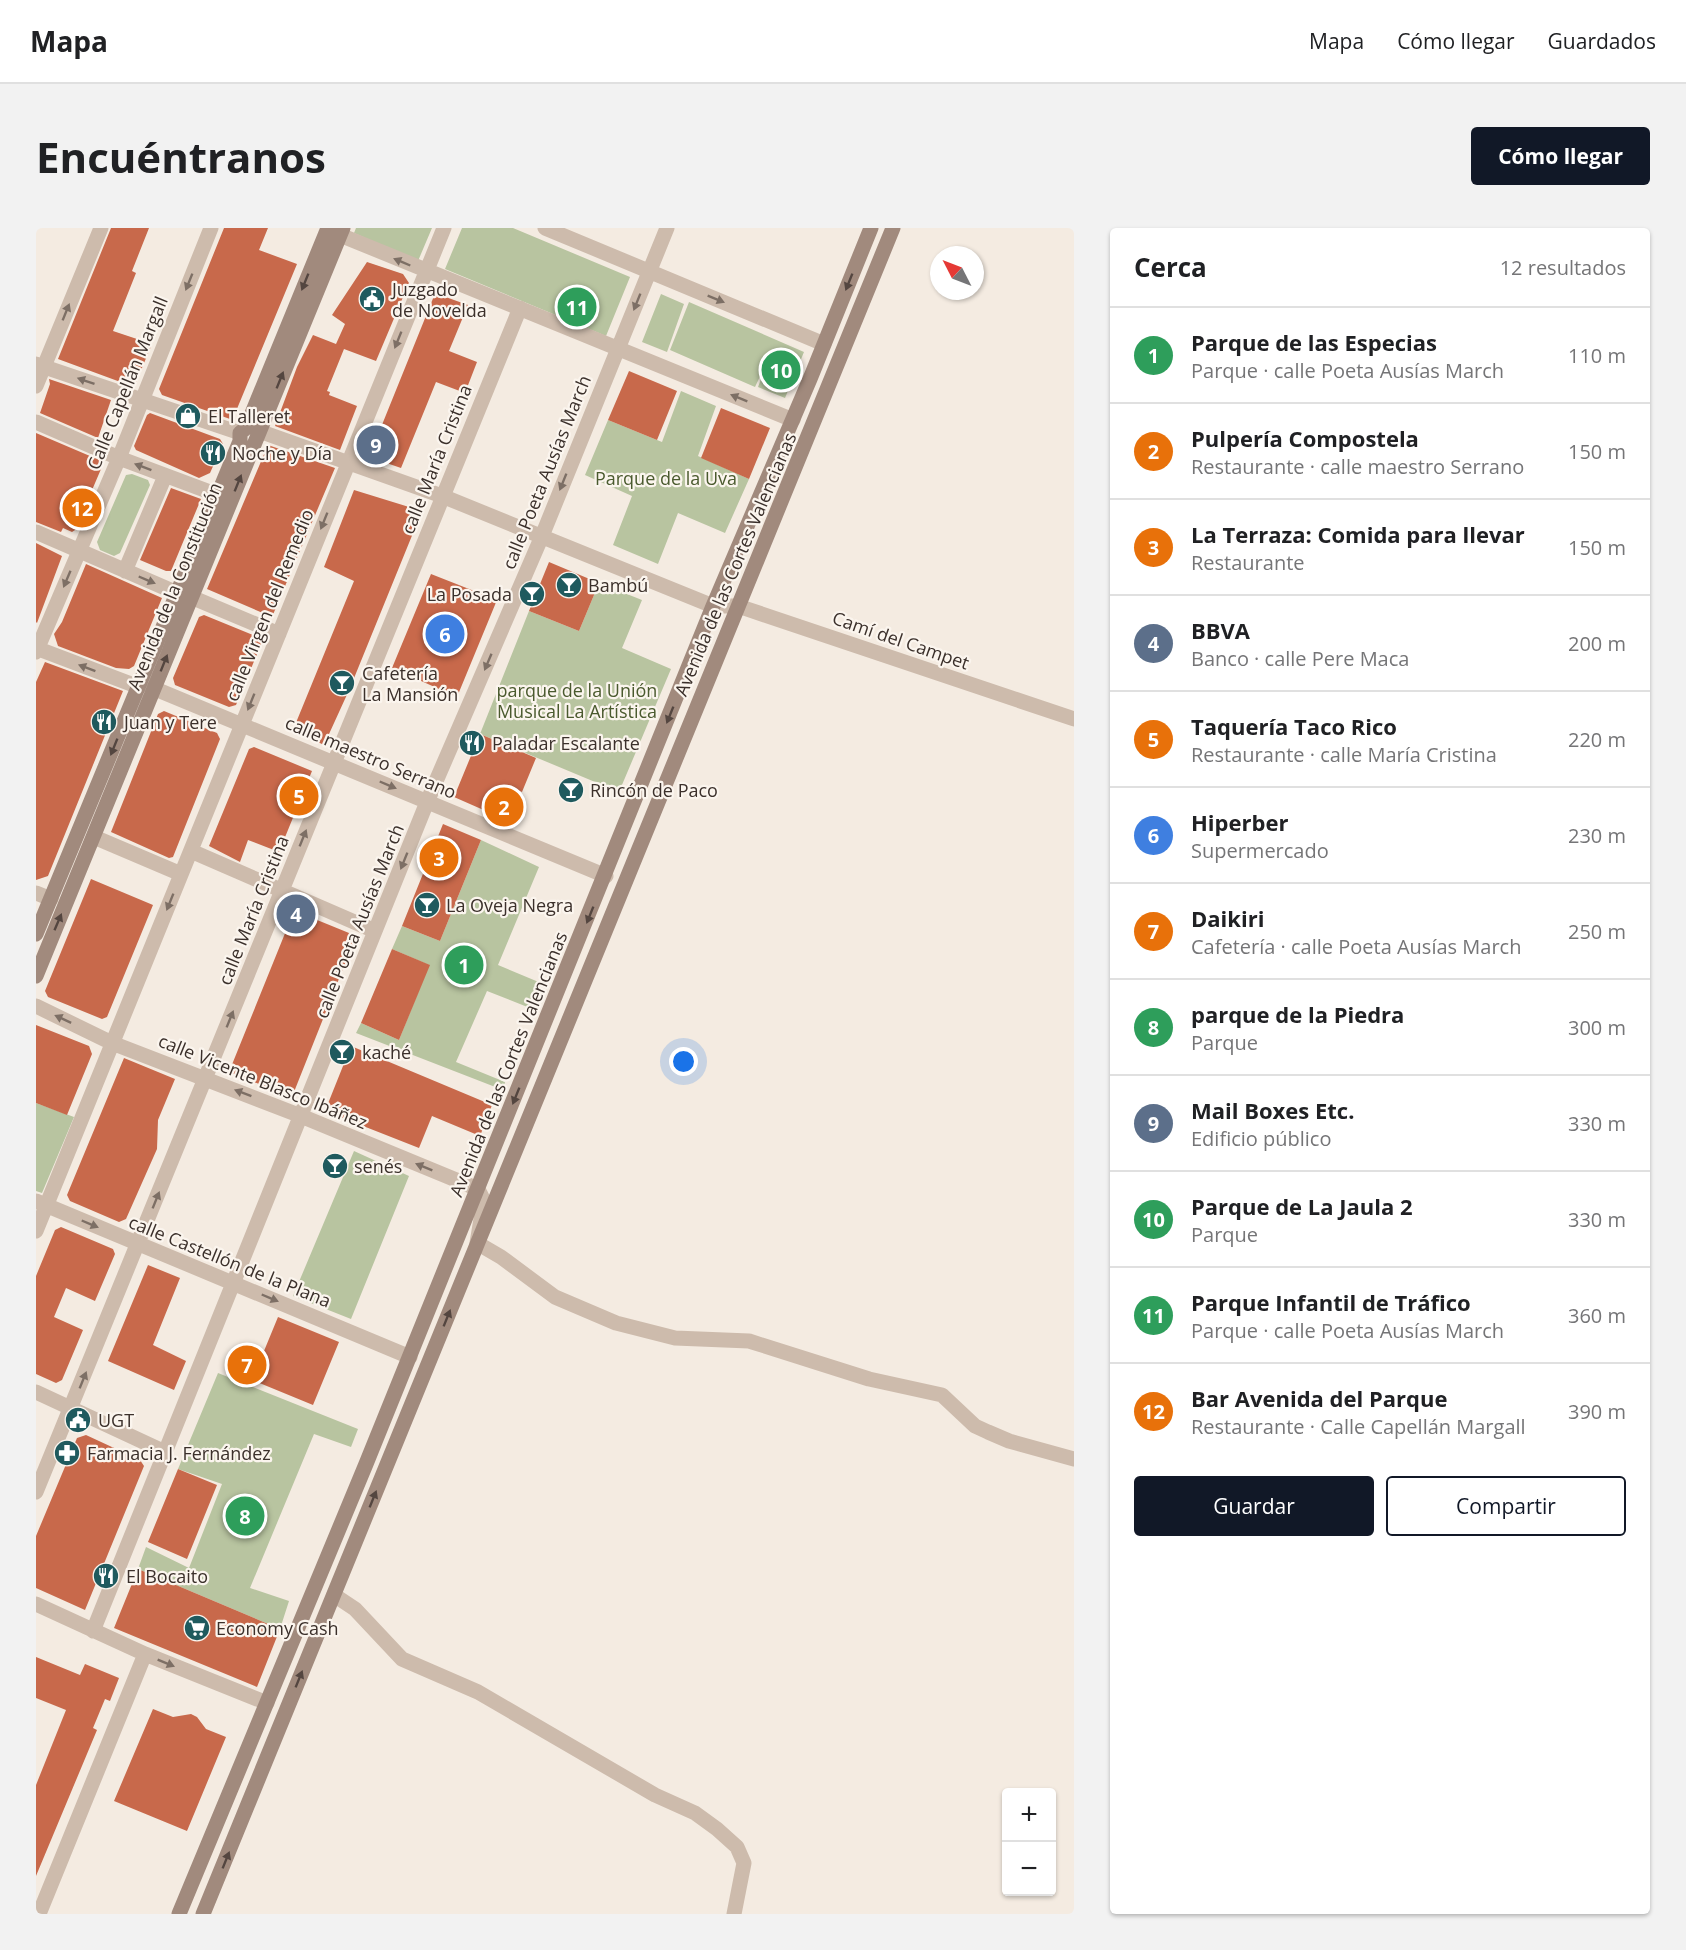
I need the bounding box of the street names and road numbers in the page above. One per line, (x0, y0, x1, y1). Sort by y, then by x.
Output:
street label: Calle Capellán Margall (81, 293, 173, 473)
street label: calle Poeta Ausías March (496, 371, 596, 573)
street label: calle María Cristina (395, 381, 477, 537)
street label: Avenida de las Cortes Valencianas (668, 429, 802, 699)
street label: Avenida de la Constitución (121, 479, 227, 693)
street label: calle Virgen del Remedio (219, 505, 319, 705)
street label: Camí del Campet (829, 605, 973, 675)
street label: calle maestro Serrano (282, 710, 460, 804)
street label: calle Poeta Ausías March (309, 820, 409, 1022)
street label: calle María Cristina (212, 832, 294, 988)
street label: Avenida de las Cortes Valencianas (444, 928, 572, 1200)
street label: calle Vicente Blasco Ibáñez (155, 1028, 371, 1134)
street label: calle Castellón de la Plana (125, 1209, 335, 1313)

